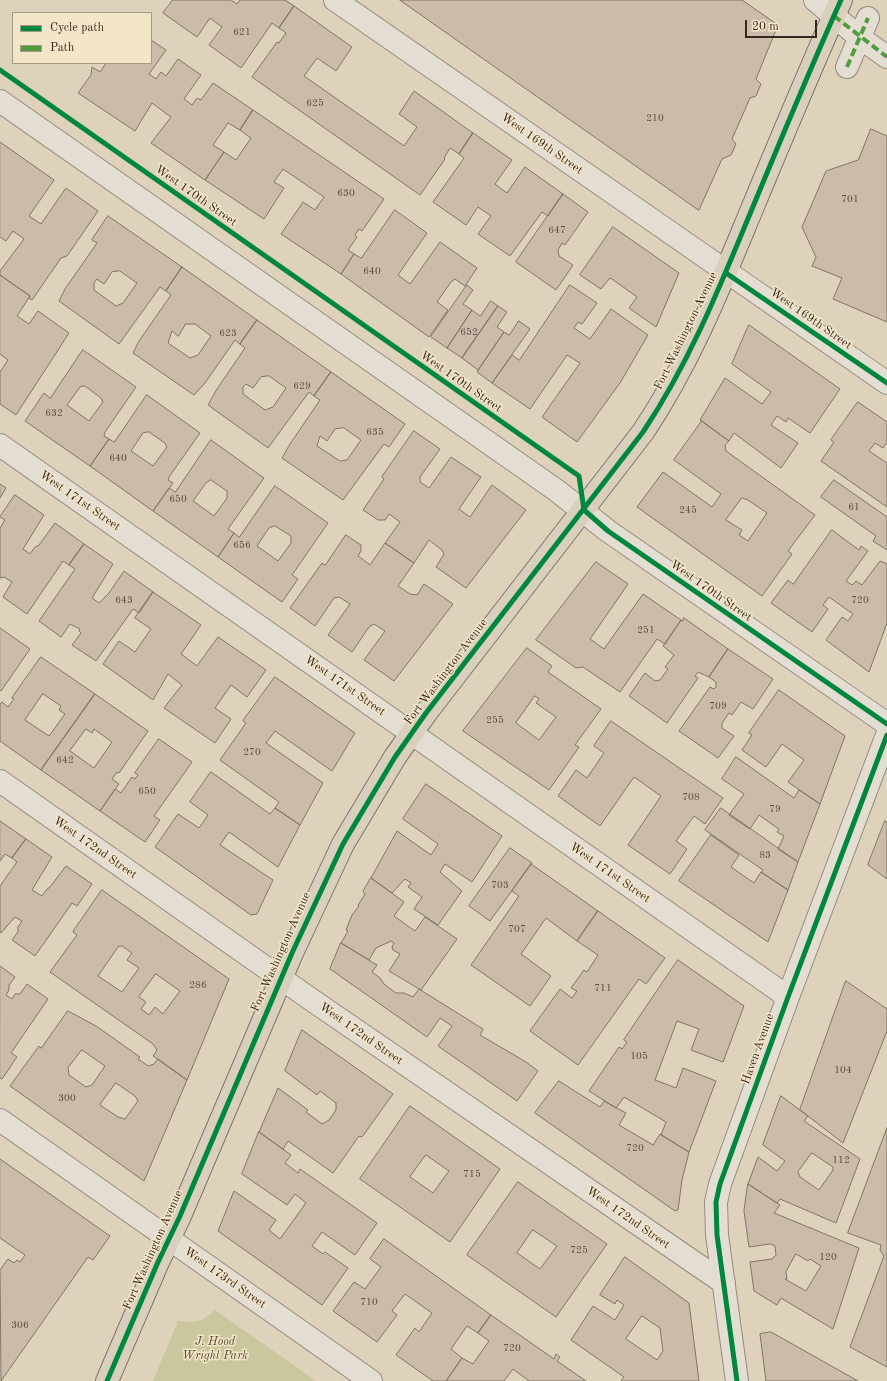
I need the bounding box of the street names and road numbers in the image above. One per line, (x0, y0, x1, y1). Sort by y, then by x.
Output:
street label: West 169th Street (498, 110, 586, 178)
street label: West 170th Street (152, 162, 240, 230)
street label: Fort Washington Avenue (651, 270, 721, 392)
street label: West 169th Street (767, 285, 855, 353)
street label: West 170th Street (417, 348, 505, 416)
street label: West 171st Street (37, 468, 123, 534)
street label: West 170th Street (667, 557, 755, 625)
street label: Fort Washington Avenue (401, 616, 491, 728)
street label: West 171st Street (302, 653, 388, 719)
street label: West 172nd Street (50, 814, 140, 882)
street label: West 171st Street (567, 840, 653, 906)
street label: Fort Washington Avenue (248, 890, 314, 1014)
street label: West 172nd Street (316, 1000, 406, 1068)
street label: Haven Avenue (739, 1012, 777, 1086)
street label: West 172nd Street (583, 1184, 673, 1252)
street label: Fort Washington Avenue (120, 1188, 186, 1312)
street label: West 173rd Street (181, 1244, 269, 1312)

